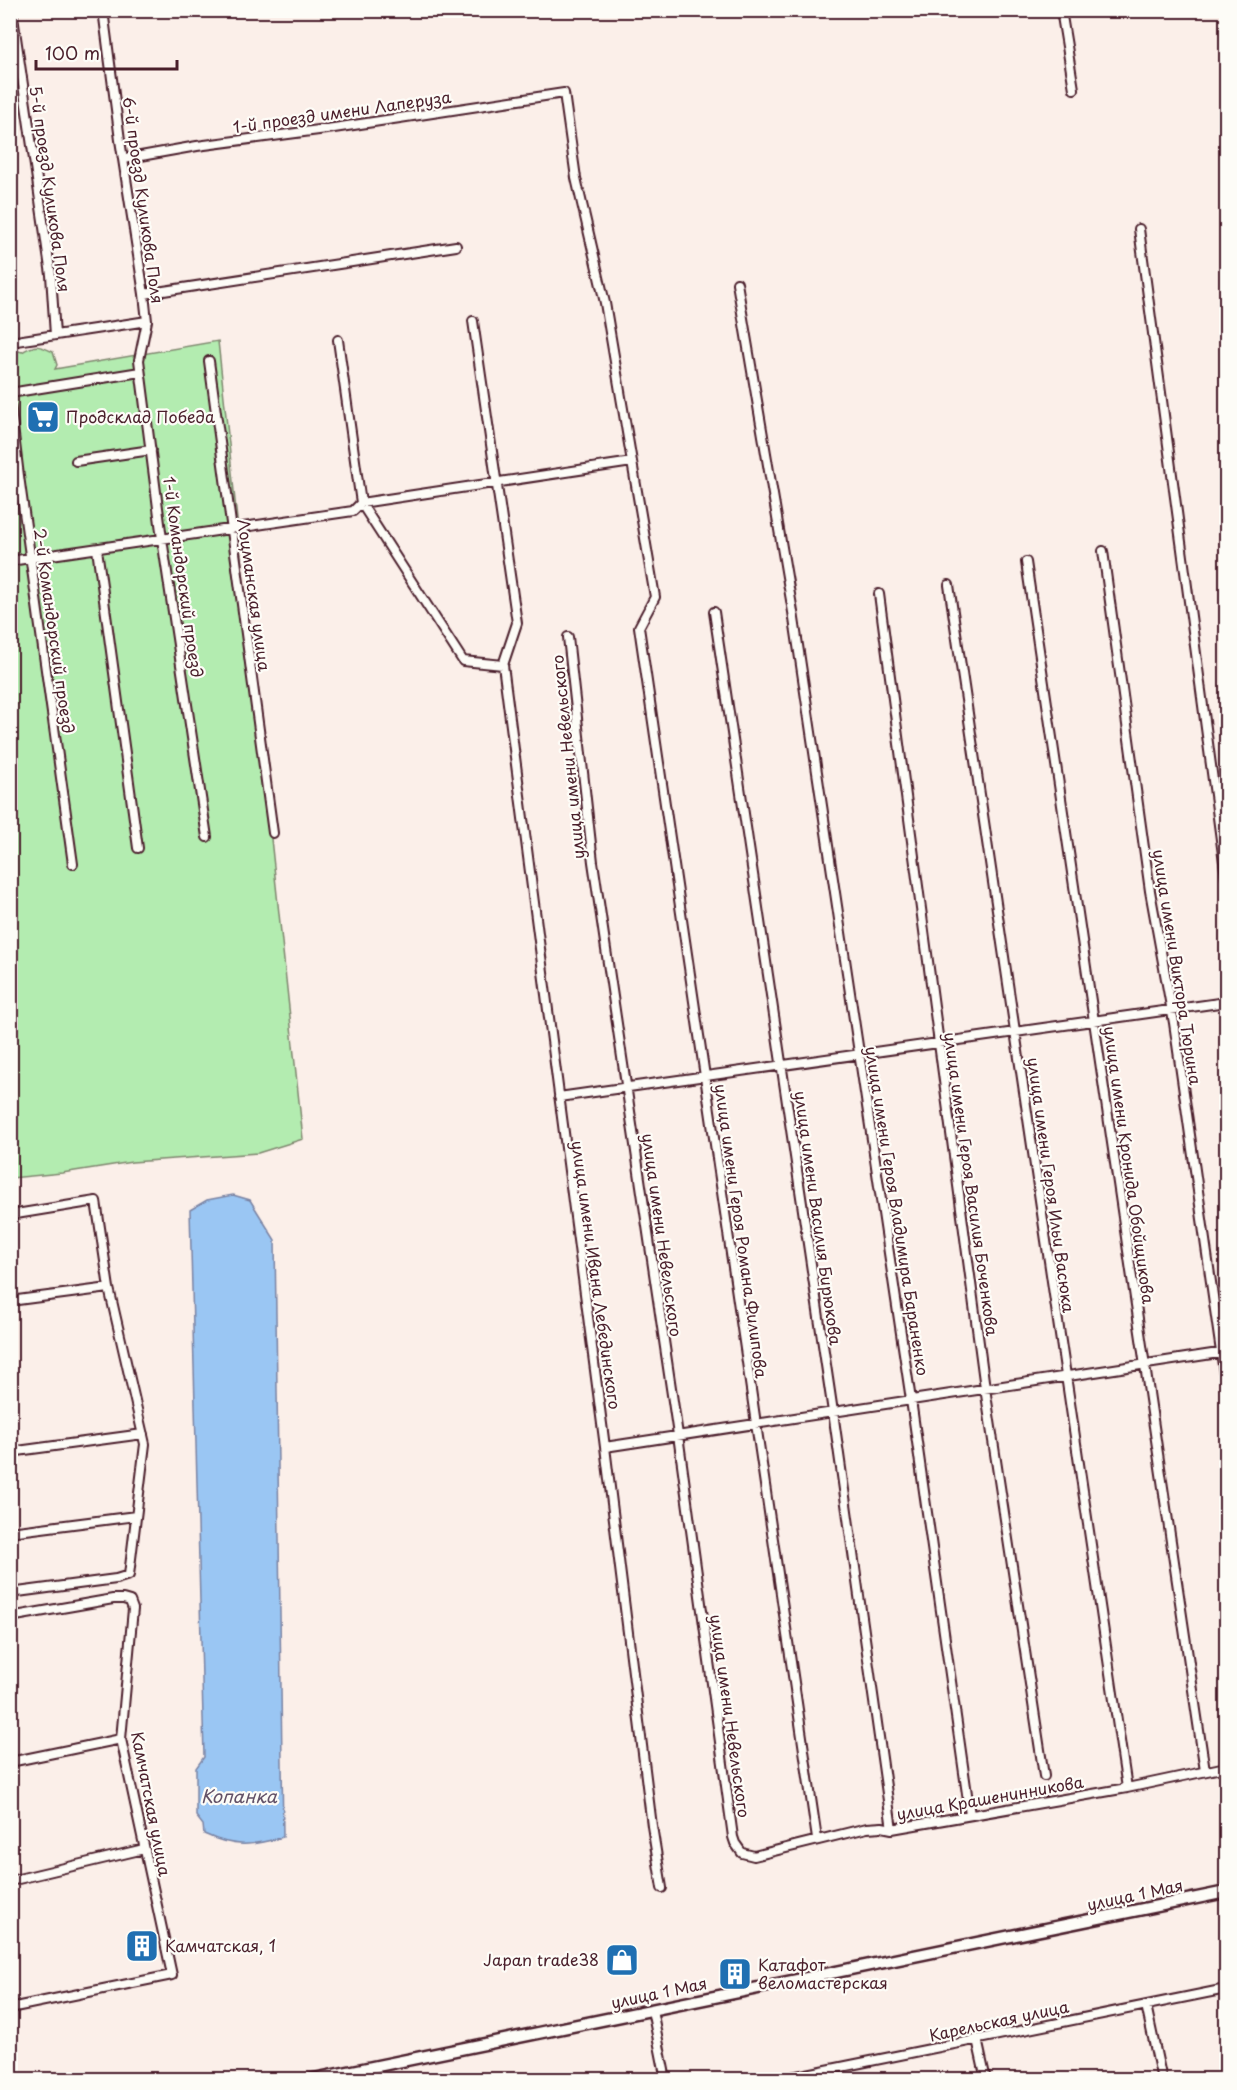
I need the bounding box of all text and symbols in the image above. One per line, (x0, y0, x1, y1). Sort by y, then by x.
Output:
scale bar (36, 33, 177, 71)
text: 100 m (45, 39, 100, 66)
street label: 5-й проезд Куликова Поля (25, 84, 77, 294)
street label: 1-й проезд имени Лаперуза (231, 84, 453, 138)
street label: 6-й проезд Куликова Поля (118, 95, 170, 305)
supermarket icon: Продсклад Победа (25, 399, 61, 435)
place label: Продсклад Победа (66, 404, 215, 428)
street label: 1-й Командорский проезд (158, 475, 210, 679)
street label: Лоцманская улица (232, 517, 278, 673)
street label: 2-й Командорский проезд (29, 527, 81, 735)
street label: улица имени Невельского (544, 654, 590, 861)
street label: улица имени Виктора Тюрина (1147, 847, 1208, 1086)
street label: улица имени Кронида Обойщикова (1099, 1024, 1161, 1305)
street label: улица имени Героя Василия Боченкова (939, 1030, 1005, 1337)
street label: улица имени Героя Владимира Бараненко (860, 1044, 936, 1378)
street label: улица имени Героя Ильи Васюка (1022, 1056, 1082, 1314)
street label: улица имени Героя Романа Филипова (709, 1082, 775, 1380)
street label: улица имени Василия Бирюкова (789, 1089, 849, 1347)
street label: улица имени Невельского (637, 1131, 689, 1338)
street label: улица имени Ивана Лебединского (566, 1139, 628, 1411)
street label: улица имени Невельского (705, 1612, 757, 1819)
street label: Камчатская улица (126, 1729, 178, 1878)
street label: улица Крашенинникова (894, 1769, 1085, 1825)
water label: Копанка (201, 1782, 278, 1809)
street label: улица 1 Мая (1085, 1872, 1185, 1916)
building icon: Камчатская, 1 (124, 1928, 160, 1964)
place label: Камчатская, 1 (165, 1933, 276, 1957)
shop icon: Japan trade38 (604, 1942, 640, 1978)
place label: Japan trade38 (483, 1947, 599, 1971)
place label: Катафот веломастерская (758, 1952, 888, 1994)
building icon: Катафот веломастерская (717, 1956, 753, 1992)
street label: улица 1 Мая (609, 1970, 709, 2014)
street label: Карельская улица (927, 1993, 1071, 2047)

